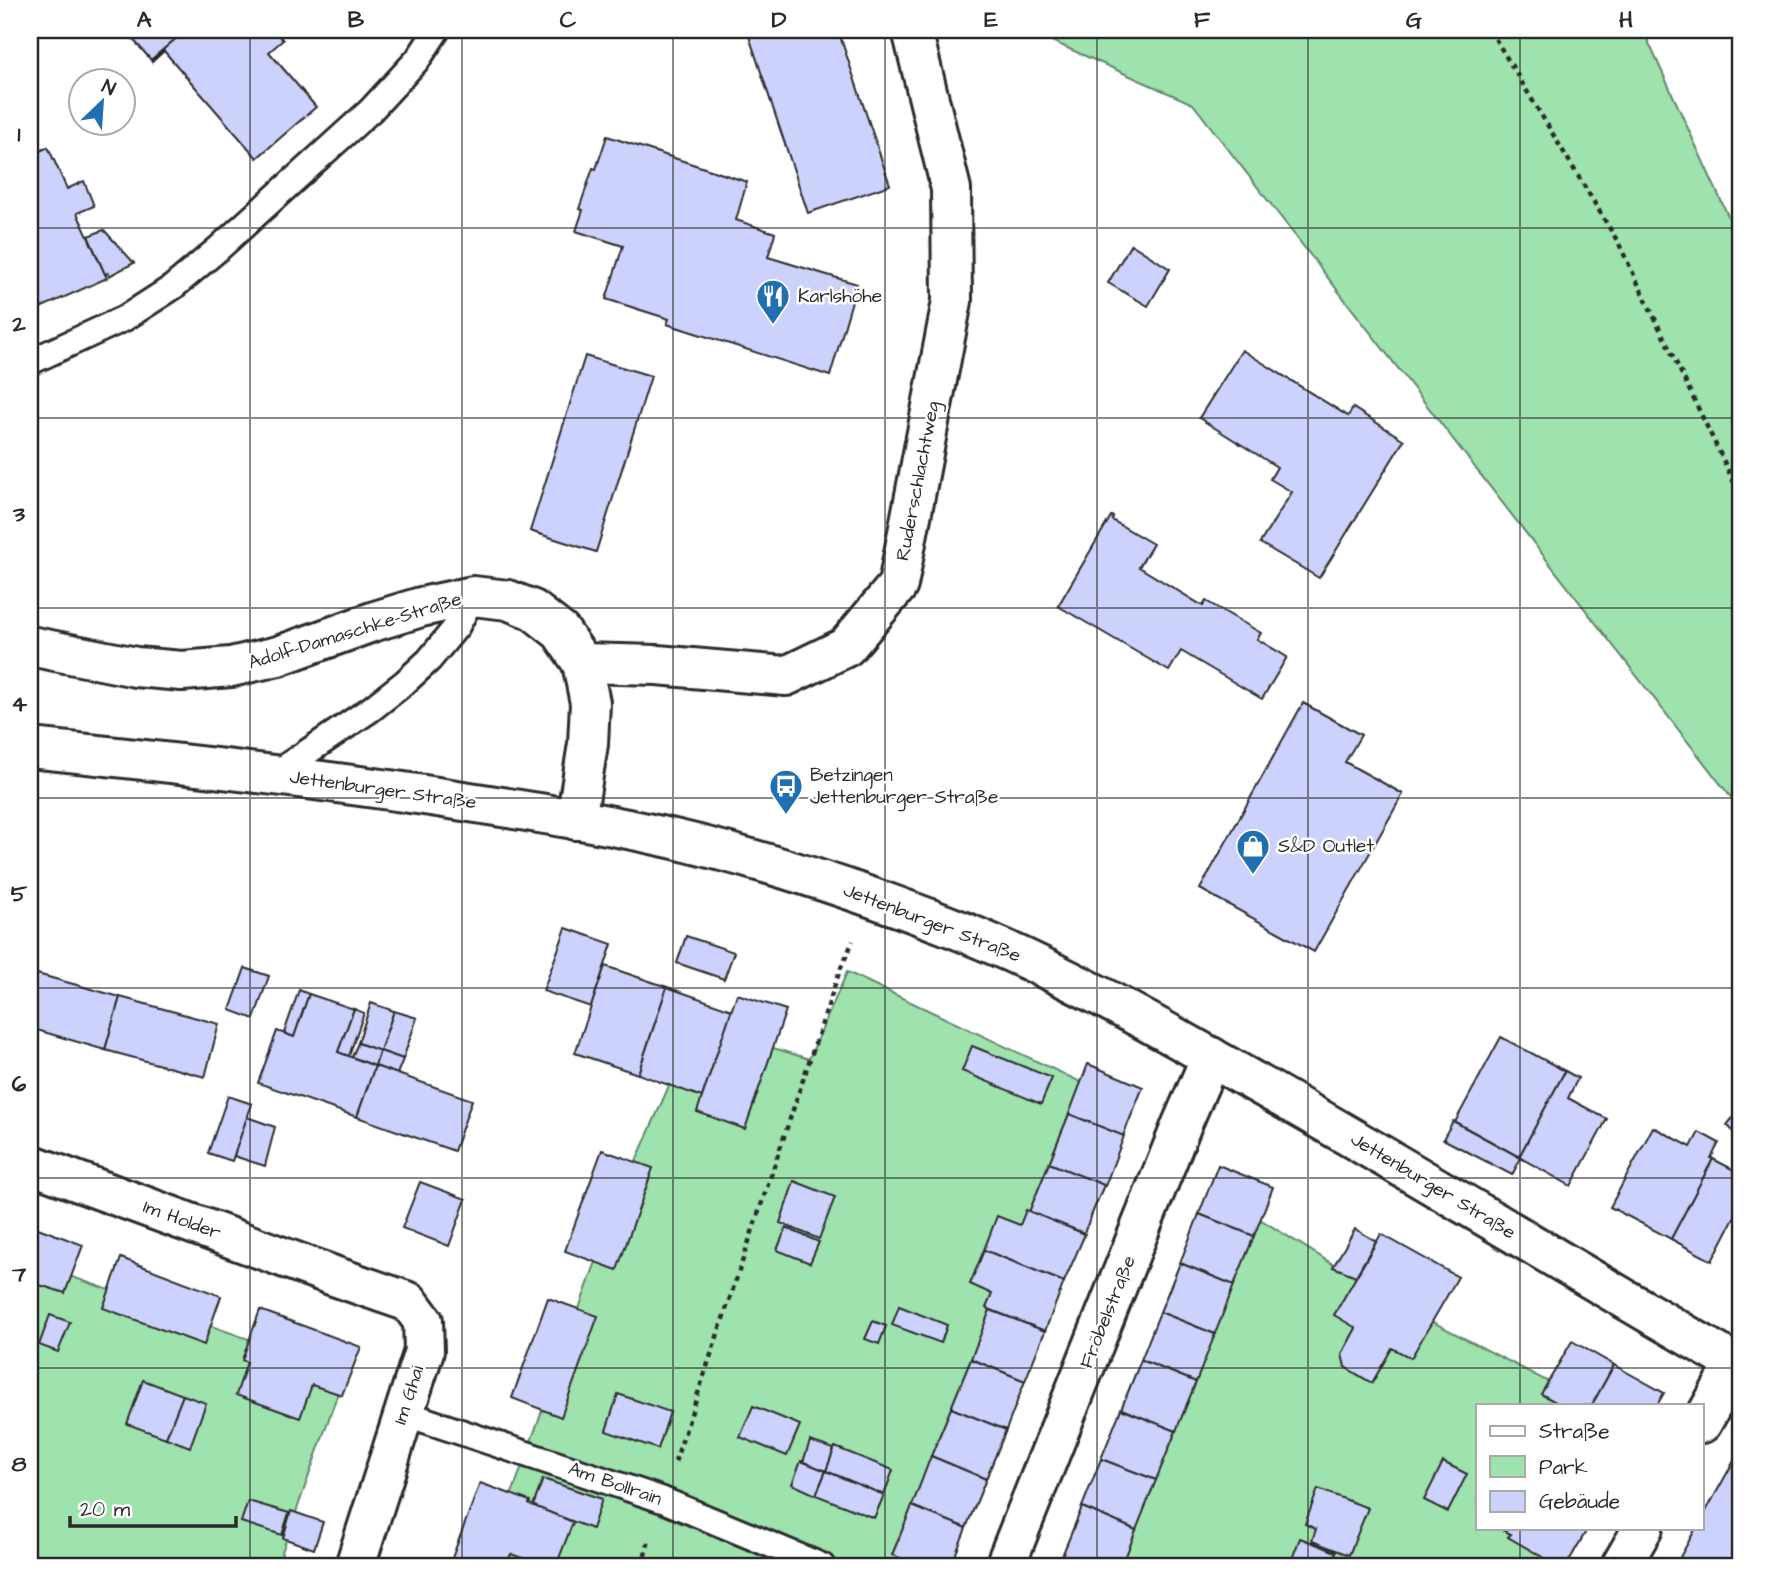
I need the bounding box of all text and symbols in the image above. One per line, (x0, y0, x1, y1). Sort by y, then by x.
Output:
text: A (137, 4, 152, 36)
text: B (348, 4, 365, 36)
text: C (560, 4, 577, 36)
text: D (772, 4, 787, 36)
text: E (984, 4, 998, 36)
text: F (1194, 4, 1211, 36)
text: G (1406, 4, 1422, 36)
text: H (1619, 4, 1633, 36)
north arrow (66, 66, 136, 136)
text: N (97, 73, 120, 103)
text: 1 (18, 118, 21, 150)
restaurant icon: Karlshöhe (754, 277, 792, 326)
place label: Karlshöhe (798, 283, 882, 310)
text: 2 (11, 308, 26, 340)
street label: Ruderschlachtweg (889, 399, 948, 563)
text: 3 (12, 498, 25, 530)
street label: Adolf-Damaschke-Straße (245, 586, 465, 676)
text: 4 (11, 688, 27, 720)
place label: Betzingen Jettenburger Straße (810, 762, 998, 812)
street label: Jettenburger Straße (288, 764, 478, 817)
bus stop icon: Betzingen Jettenburger Straße (767, 767, 805, 816)
shop icon: S&D Outlet (1234, 827, 1272, 876)
place label: S&D Outlet (1278, 833, 1374, 860)
street label: Jettenburger Straße (839, 877, 1025, 970)
text: 5 (11, 878, 28, 910)
text: 6 (12, 1068, 27, 1100)
street label: Jettenburger Straße (1345, 1126, 1521, 1247)
street label: Im Holder (139, 1193, 225, 1247)
street label: Fröbelstraße (1073, 1252, 1143, 1372)
text: 7 (11, 1258, 27, 1290)
street label: Im Ghai (387, 1362, 431, 1428)
legend (1476, 1404, 1704, 1530)
text: Straße (1539, 1417, 1610, 1446)
text: 8 (12, 1448, 27, 1480)
text: Park (1539, 1453, 1588, 1482)
street label: Am Bollrain (565, 1455, 665, 1513)
scale bar (70, 1484, 236, 1528)
text: Gebäude (1539, 1487, 1620, 1516)
text: 20 m (80, 1495, 131, 1524)

